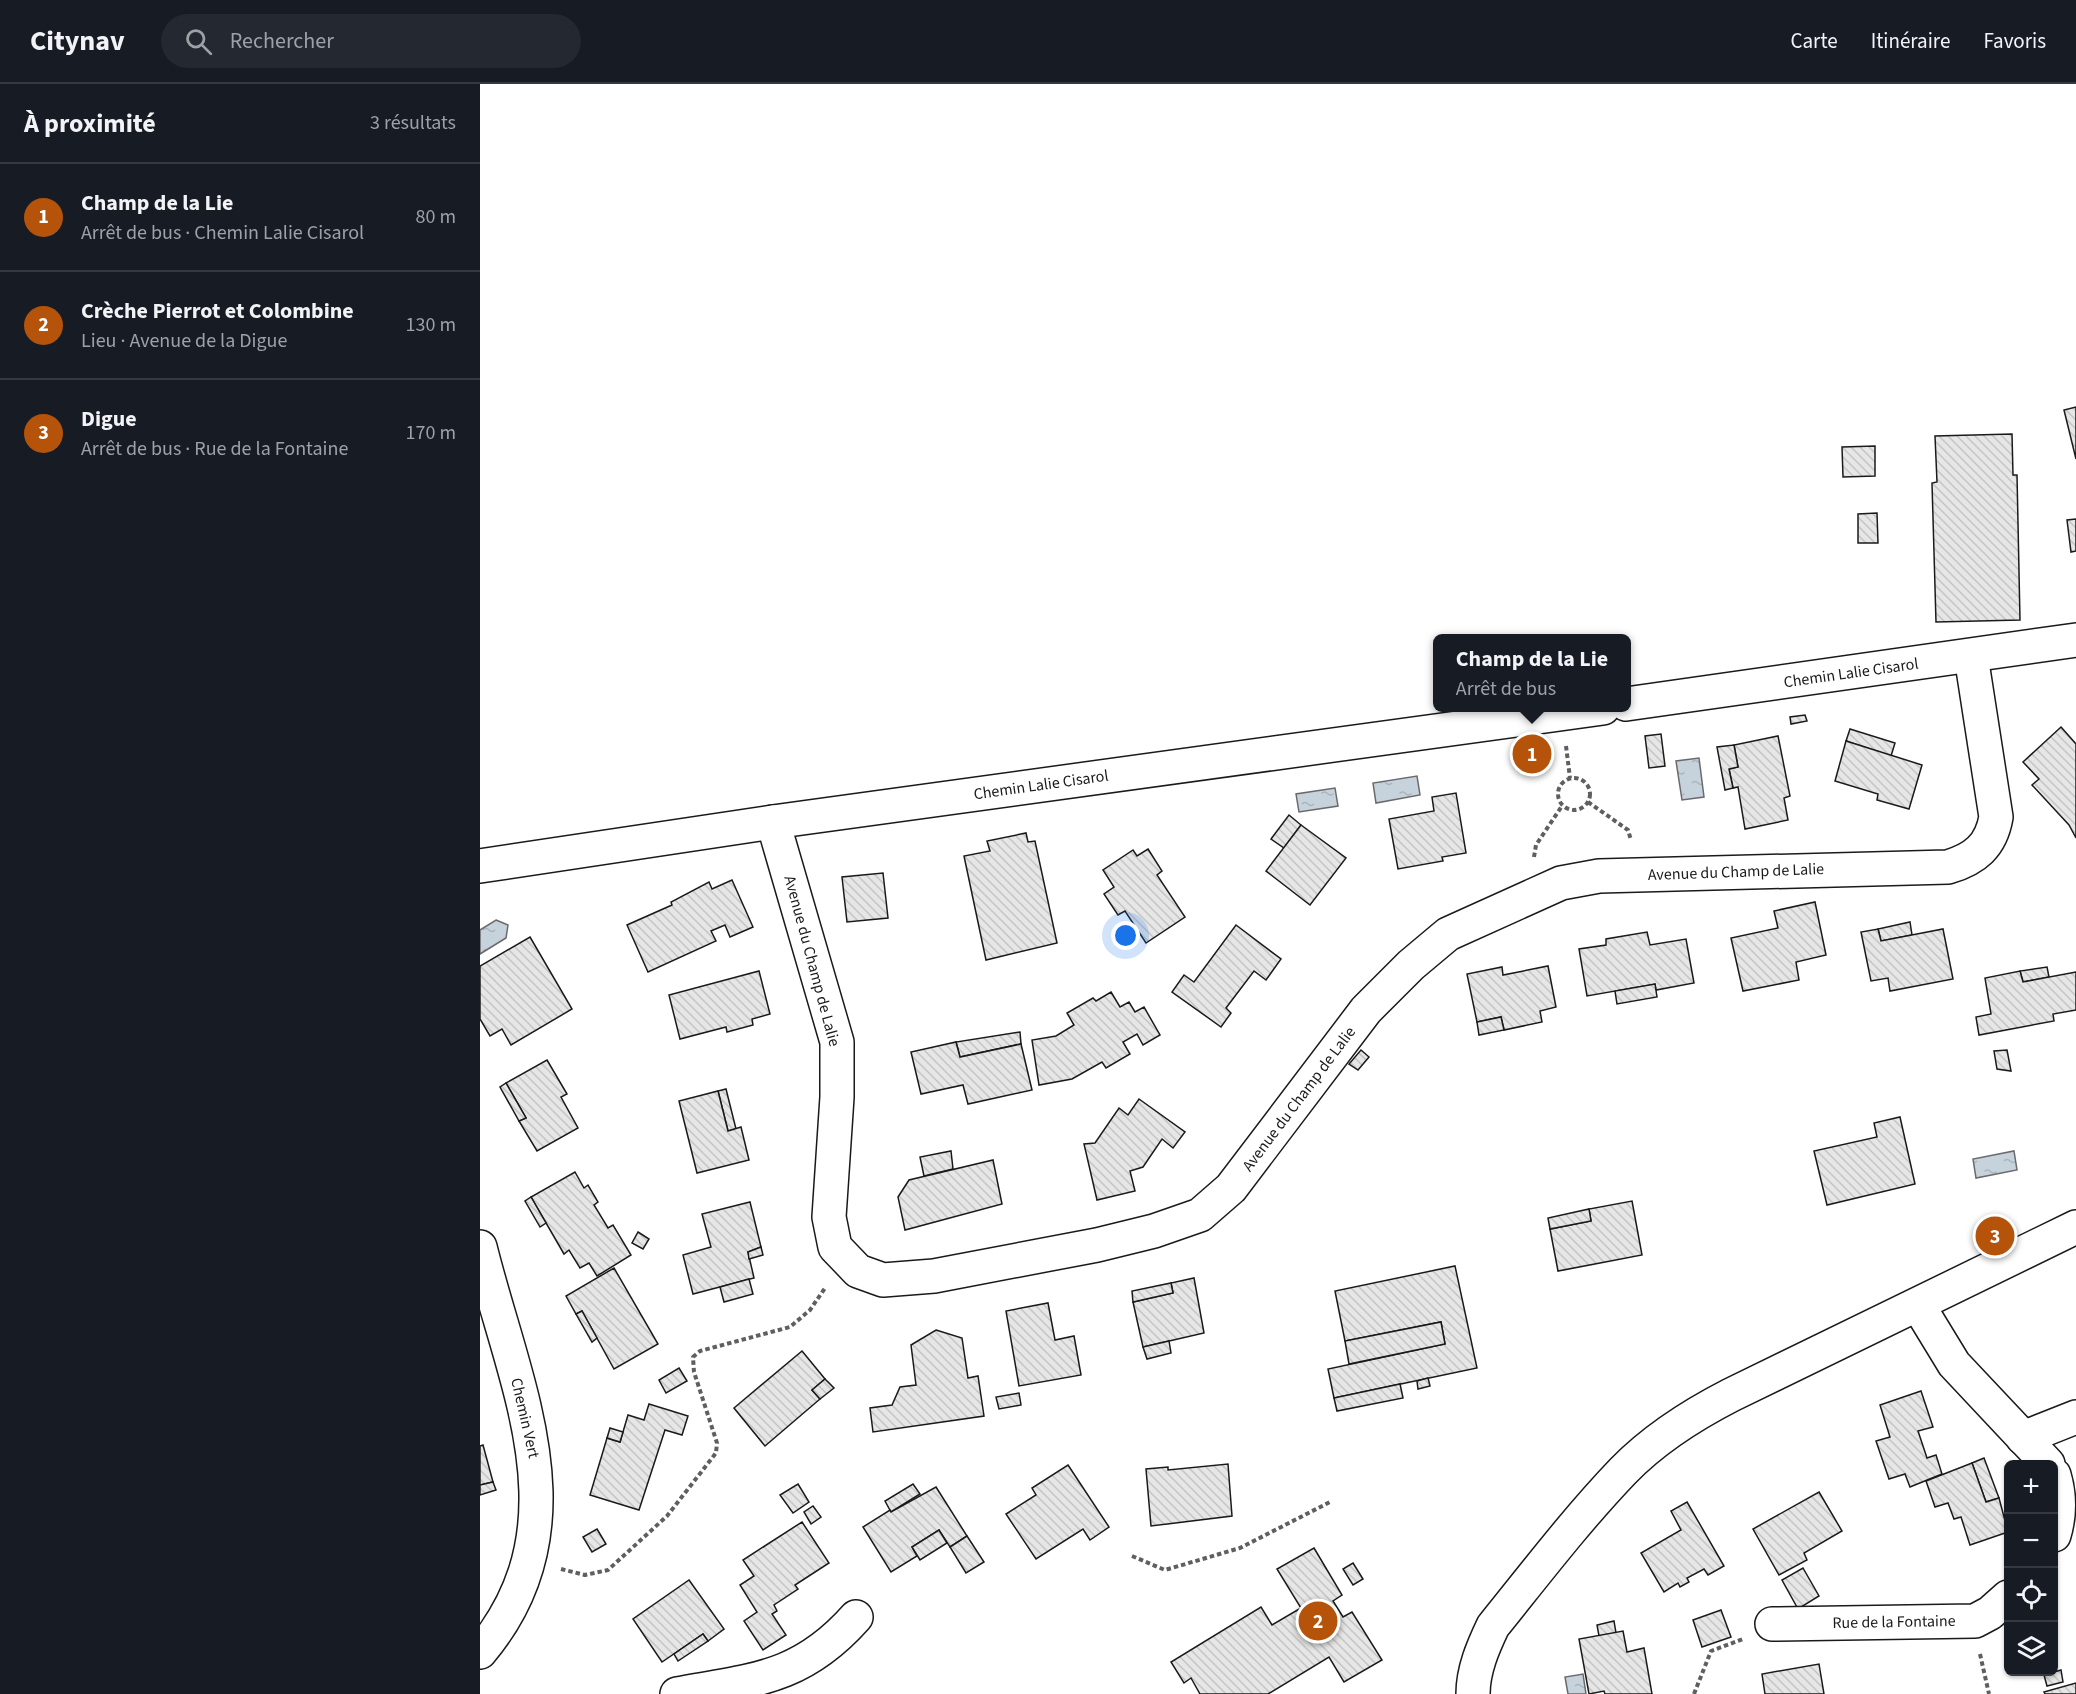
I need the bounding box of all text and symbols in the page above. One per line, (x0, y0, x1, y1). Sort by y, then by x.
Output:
search box (161, 14, 581, 68)
text: Citynav (30, 21, 125, 61)
icon: search (182, 25, 215, 58)
text: Rechercher (230, 25, 334, 57)
text: Carte (1791, 26, 1838, 56)
text: Itinéraire (1871, 26, 1950, 56)
text: Favoris (1983, 26, 2046, 56)
text: À proximité (24, 105, 156, 142)
text: 3 résultats (370, 109, 456, 137)
text: Champ de la Lie (81, 187, 233, 219)
text: 1 (38, 203, 49, 231)
text: 80 m (416, 203, 456, 231)
text: Arrêt de bus · Chemin Lalie Cisarol (81, 219, 364, 247)
text: Crèche Pierrot et Colombine (81, 295, 354, 327)
text: 2 (38, 311, 49, 339)
text: 130 m (406, 311, 456, 339)
text: Lieu · Avenue de la Digue (81, 327, 287, 355)
text: Digue (81, 403, 137, 435)
text: 3 (38, 419, 49, 447)
text: 170 m (406, 419, 456, 447)
text: Arrêt de bus · Rue de la Fontaine (81, 435, 348, 463)
popup (1433, 634, 1631, 712)
text: Champ de la Lie (1456, 643, 1608, 675)
street label: Chemin Lalie Cisarol (1782, 653, 1920, 693)
text: Arrêt de bus (1456, 675, 1556, 703)
pin: 1 (1512, 732, 1552, 776)
street label: Chemin Lalie Cisarol (972, 765, 1110, 805)
street label: Avenue du Champ de Lalie (1647, 858, 1825, 886)
street label: Avenue du Champ de Lalie (779, 873, 845, 1049)
your location (1111, 921, 1140, 950)
street label: Avenue du Champ de Lalie (1237, 1022, 1361, 1176)
pin: 3 (1976, 1214, 2014, 1258)
street label: Chemin Vert (505, 1376, 545, 1461)
map controls (2004, 1460, 2058, 1676)
button: + (2004, 1460, 2058, 1514)
button: − (2004, 1514, 2058, 1568)
button: locate (2004, 1568, 2058, 1622)
pin: 2 (1298, 1598, 1338, 1644)
street label: Rue de la Fontaine (1832, 1610, 1956, 1634)
button: layers (2004, 1622, 2058, 1676)

